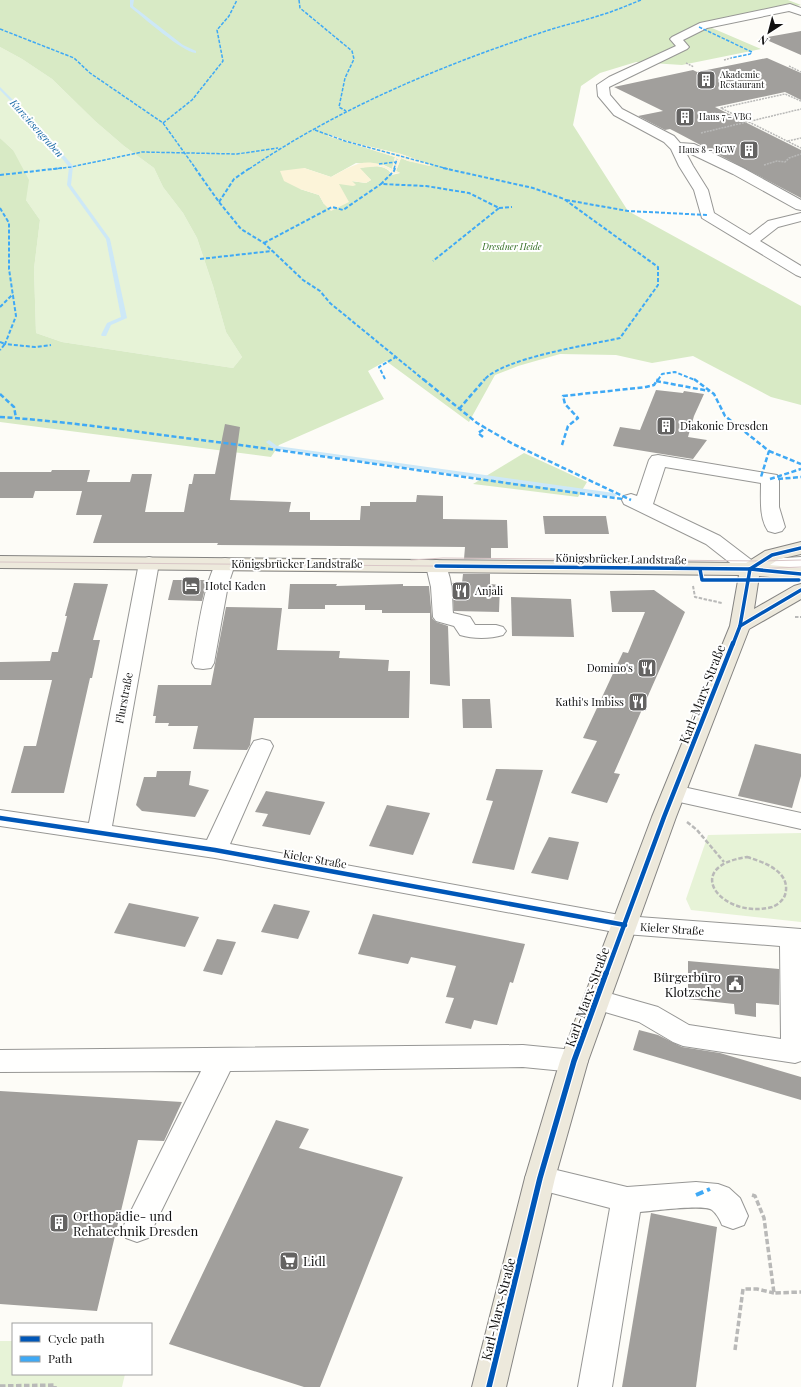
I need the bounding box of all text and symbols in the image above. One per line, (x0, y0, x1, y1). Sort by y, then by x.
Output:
north arrow (749, 12, 789, 52)
text: N (755, 32, 770, 49)
place label: Akademie Restaurant (719, 68, 765, 90)
building icon: Akademie Restaurant (695, 69, 717, 91)
water label: Kurwiesengraben (6, 95, 67, 160)
building icon: Haus 7 - VBG (674, 106, 696, 128)
place label: Haus 7 - VBG (699, 110, 752, 122)
building icon: Haus 8 - BGW (738, 139, 760, 161)
place label: Haus 8 - BGW (679, 143, 736, 155)
park label: Dresdner Heide (481, 240, 542, 252)
building icon: Diakonie Dresden (655, 415, 677, 437)
place label: Diakonie Dresden (680, 418, 769, 433)
street label: Königsbrücker Landstraße (555, 550, 687, 567)
street label: Königsbrücker Landstraße (231, 556, 363, 571)
hotel icon: Hotel Kaden (180, 575, 202, 597)
place label: Hotel Kaden (205, 578, 266, 593)
restaurant icon: Anjali (450, 580, 472, 602)
place label: Anjali (474, 583, 503, 598)
street label: Karl-Marx-Straße (675, 641, 728, 746)
restaurant icon: Domino's (636, 657, 658, 679)
place label: Domino's (587, 660, 633, 675)
street label: Flurstraße (111, 671, 136, 725)
restaurant icon: Kathi's Imbiss (627, 691, 649, 713)
place label: Kathi's Imbiss (555, 694, 624, 709)
street label: Kieler Straße (282, 846, 348, 872)
street label: Kieler Straße (639, 919, 705, 938)
street label: Karl-Marx-Straße (561, 944, 613, 1049)
place label: Bürgerbüro Klotzsche (653, 968, 721, 1000)
public building icon: Bürgerbüro Klotzsche (724, 973, 746, 995)
place label: Orthopädie- und Rehatechnik Dresden (73, 1207, 199, 1239)
building icon: Orthopädie- und Rehatechnik Dresden (48, 1212, 70, 1234)
supermarket icon: Lidl (278, 1250, 300, 1272)
place label: Lidl (303, 1252, 326, 1269)
street label: Karl-Marx-Straße (477, 1255, 519, 1362)
legend (12, 1323, 152, 1375)
text: Cycle path (48, 1330, 105, 1346)
text: Path (48, 1350, 72, 1366)

